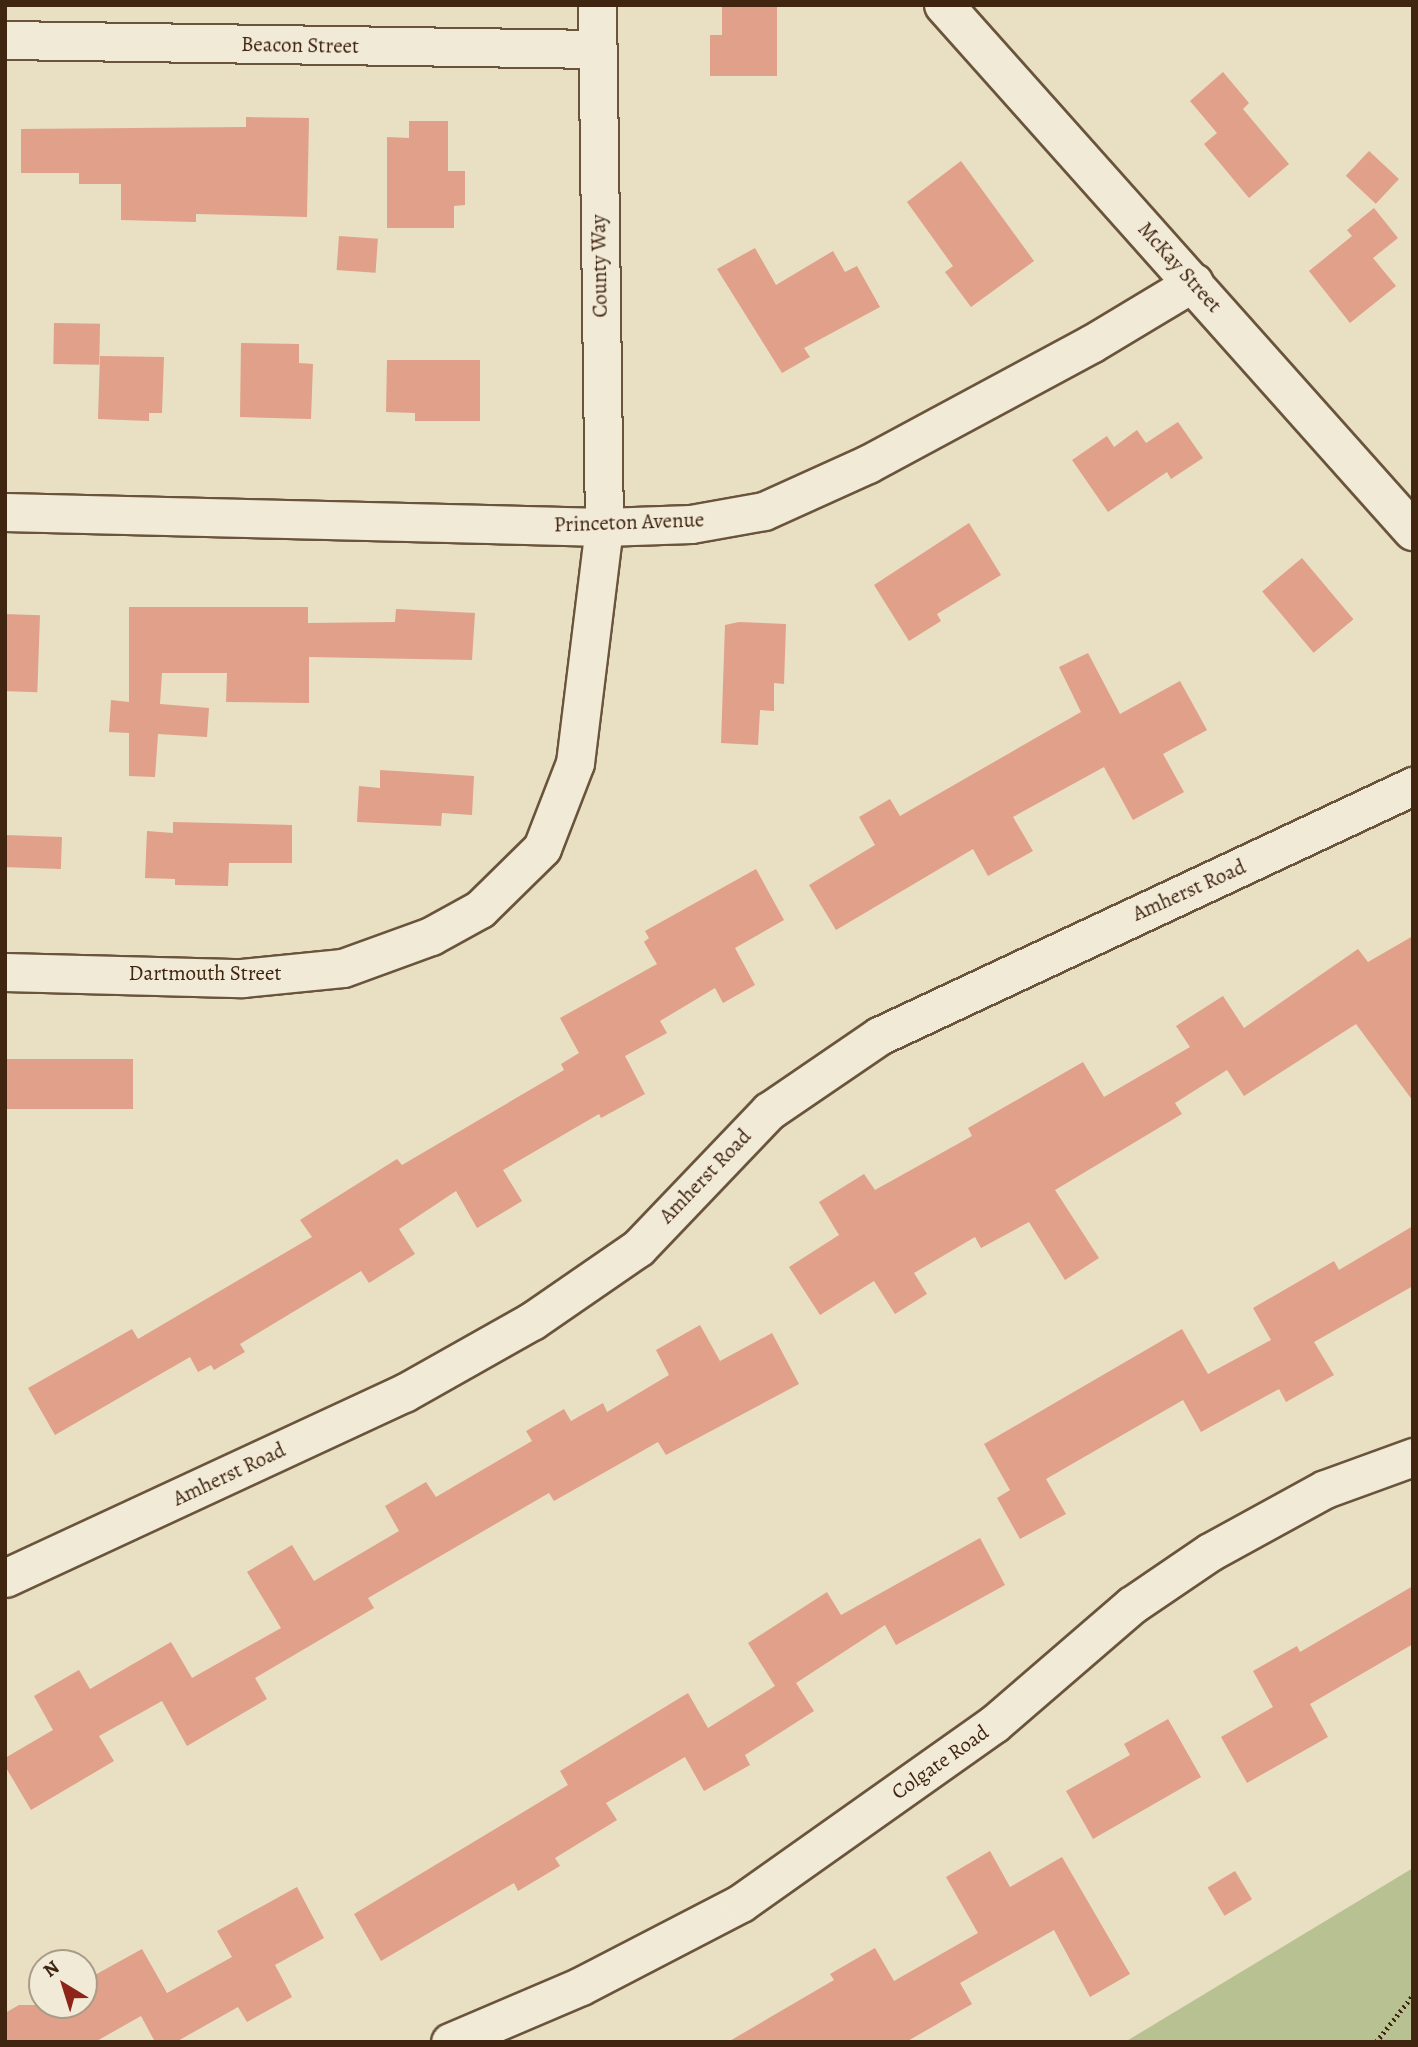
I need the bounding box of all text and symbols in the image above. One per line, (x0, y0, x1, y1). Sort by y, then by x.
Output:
street label: Beacon Street (241, 31, 359, 59)
street label: County Way (586, 214, 612, 318)
street label: McKay Street (1133, 217, 1227, 317)
street label: Princeton Avenue (553, 507, 705, 537)
street label: Amherst Road (1128, 854, 1250, 926)
street label: Dartmouth Street (129, 960, 281, 986)
street label: Amherst Road (654, 1124, 756, 1228)
street label: Amherst Road (169, 1437, 289, 1511)
street label: Colgate Road (887, 1719, 993, 1805)
north arrow (28, 1949, 98, 2019)
text: N (38, 1955, 65, 1984)

